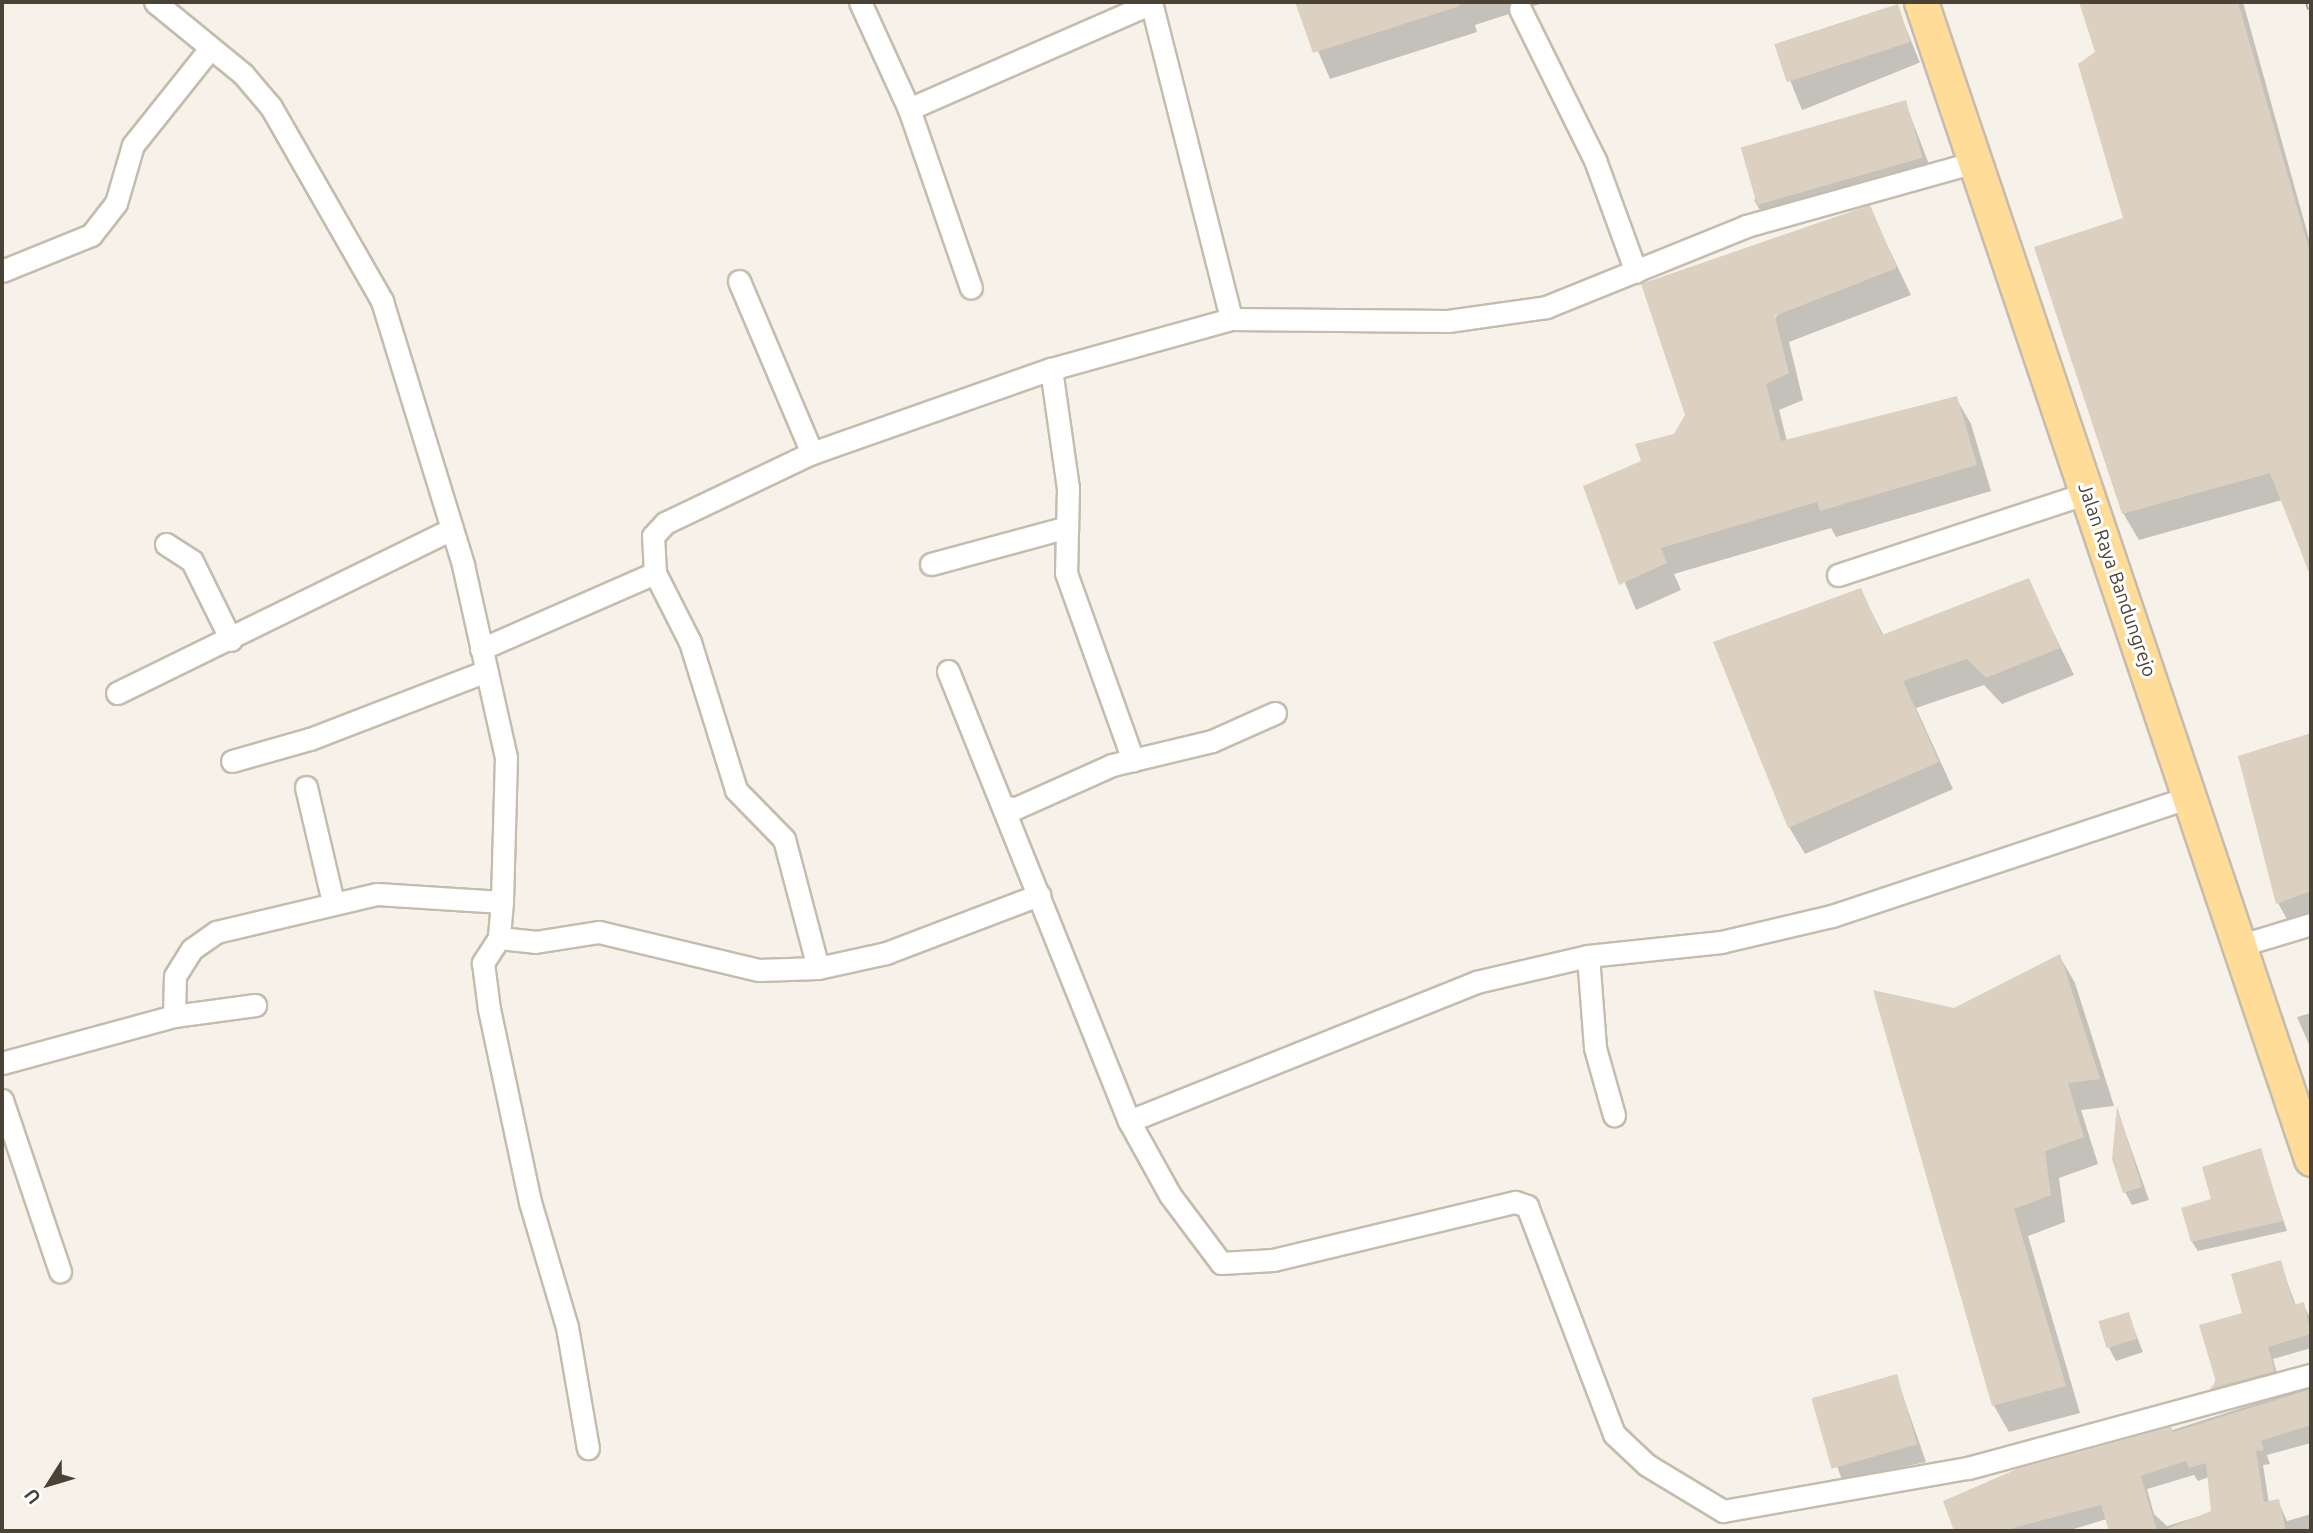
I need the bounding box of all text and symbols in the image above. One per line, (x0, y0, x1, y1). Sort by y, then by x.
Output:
street label: Jalan Raya Bandungrejo (2073, 480, 2161, 680)
north arrow (14, 1449, 84, 1519)
text: U (19, 1485, 45, 1509)

